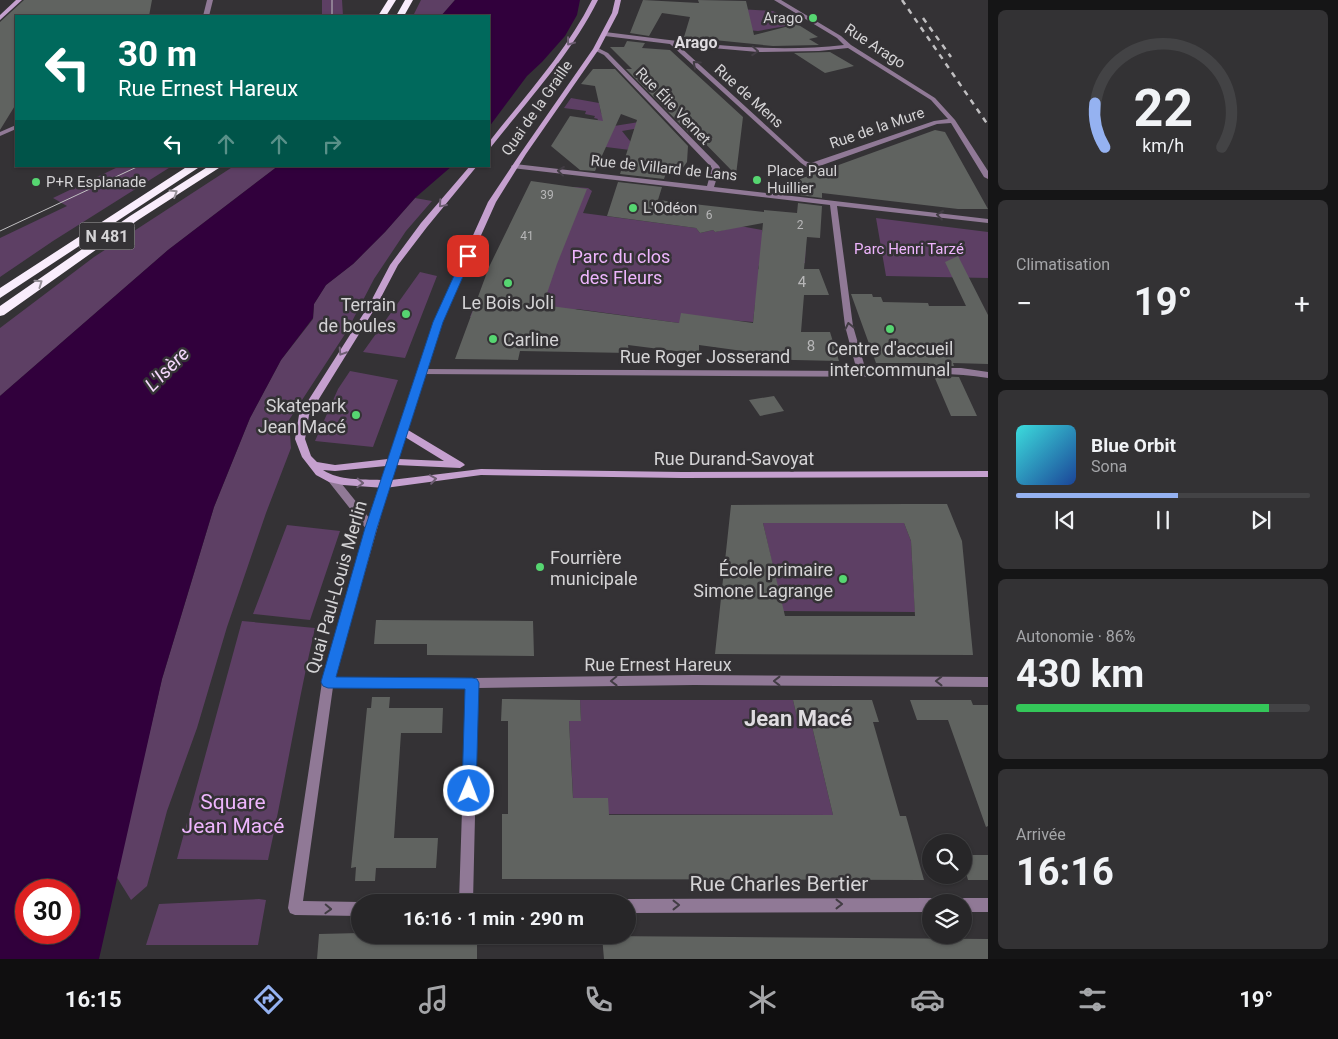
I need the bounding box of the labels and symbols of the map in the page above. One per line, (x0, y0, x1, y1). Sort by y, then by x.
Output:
place label: Arago (763, 9, 803, 27)
marker: Arago (807, 12, 819, 24)
street label: Rue Arago (841, 20, 909, 72)
district label: Arago (674, 33, 718, 52)
one-way arrow (568, 36, 576, 45)
one-way arrow (751, 45, 759, 56)
street label: Quai de la Graille (498, 57, 576, 159)
street label: Rue de Mens (711, 60, 787, 132)
one-way arrow (692, 61, 701, 70)
street label: Rue Élie Vernet (632, 64, 714, 148)
street label: Rue de la Mure (827, 103, 927, 153)
street label: Rue de Villard de Lans (590, 151, 738, 185)
place label: Place Paul Huillier (767, 162, 837, 197)
one-way arrow (557, 166, 565, 177)
place label: P+R Esplanade (46, 173, 146, 191)
marker: Place Paul Huillier (751, 174, 763, 186)
marker: P+R Esplanade (30, 176, 42, 188)
house number: 39 (540, 188, 554, 202)
one-way arrow (169, 189, 178, 199)
one-way arrow (439, 198, 448, 207)
place label: L'Odéon (643, 199, 697, 217)
marker: L'Odéon (627, 202, 639, 214)
house number: 6 (706, 208, 713, 222)
one-way arrow (935, 210, 943, 221)
house number: 2 (797, 218, 804, 232)
road number: N 481 (80, 222, 134, 250)
house number: 41 (520, 229, 534, 243)
pin (447, 235, 489, 277)
park label: Parc Henri Tarzé (854, 240, 964, 258)
park label: Parc du clos des Fleurs (572, 246, 670, 288)
house number: 4 (798, 273, 807, 291)
marker: Le Bois Joli (502, 277, 514, 289)
one-way arrow (34, 280, 43, 289)
place label: Le Bois Joli (462, 292, 554, 313)
place label: Terrain de boules (318, 294, 396, 336)
marker: Terrain de boules (400, 308, 412, 320)
one-way arrow (844, 322, 855, 331)
marker: Centre d'accueil intercommunal (884, 323, 896, 335)
place label: Carline (503, 329, 559, 350)
marker: Carline (487, 333, 499, 345)
house number: 8 (807, 337, 815, 355)
place label: Centre d'accueil intercommunal (827, 338, 953, 380)
water label: L'Isère (140, 342, 194, 396)
street label: Rue Roger Josserand (620, 346, 790, 367)
one-way arrow (339, 347, 349, 356)
place label: Skatepark Jean Macé (258, 395, 347, 437)
marker: Skatepark Jean Macé (350, 409, 362, 421)
street label: Rue Durand-Savoyat (654, 448, 814, 469)
one-way arrow (429, 474, 437, 485)
one-way arrow (356, 478, 364, 488)
street label: Quai Paul-Louis Merlin (301, 498, 371, 676)
place label: Fourrière municipale (550, 547, 638, 589)
place label: École primaire Simone Lagrange (693, 559, 833, 601)
marker: Fourrière municipale (534, 561, 546, 573)
marker: École primaire Simone Lagrange (837, 573, 849, 585)
street label: Rue Ernest Hareux (584, 654, 732, 675)
one-way arrow (610, 676, 618, 686)
one-way arrow (773, 676, 780, 686)
one-way arrow (935, 676, 943, 686)
district label: Jean Macé (744, 706, 852, 731)
position arrow (442, 764, 494, 816)
park label: Square Jean Macé (182, 790, 284, 838)
street label: Rue Charles Bertier (689, 872, 869, 896)
speed limit sign: 30 (15, 879, 80, 944)
one-way arrow (835, 899, 843, 910)
one-way arrow (672, 900, 680, 910)
one-way arrow (324, 904, 332, 914)

